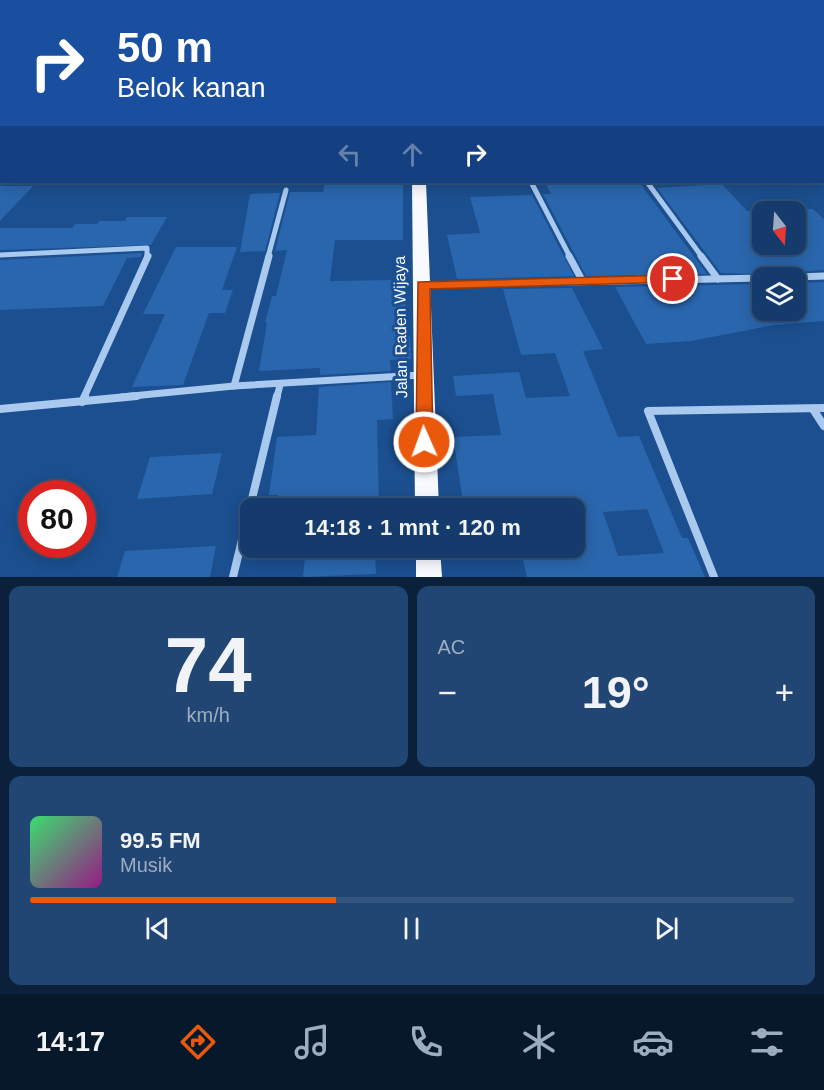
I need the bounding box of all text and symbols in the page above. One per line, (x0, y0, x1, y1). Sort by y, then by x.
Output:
icon: right (18, 24, 96, 102)
text: 50 m (117, 24, 213, 71)
text: Belok kanan (117, 73, 266, 103)
icon: left (333, 138, 366, 171)
icon: ahead (396, 138, 429, 171)
icon: right (459, 138, 492, 171)
north arrow (752, 201, 806, 255)
map controls (752, 201, 806, 321)
pin (647, 253, 698, 304)
street label: Jalan Raden Wijaya (391, 256, 410, 398)
icon: arrive (656, 262, 689, 295)
button: layers (752, 267, 806, 321)
position arrow (392, 410, 456, 474)
speed limit sign: 80 (18, 480, 96, 558)
text: 14:18 · 1 mnt · 120 m (304, 515, 521, 540)
text: 74 (165, 621, 252, 709)
text: AC (438, 636, 465, 658)
text: 19° (582, 667, 650, 718)
text: − (438, 674, 457, 711)
text: + (775, 674, 794, 711)
text: km/h (187, 704, 230, 726)
text: 99.5 FM (120, 828, 201, 853)
text: Musik (120, 854, 172, 876)
icon: previous (141, 912, 174, 945)
icon: pause (395, 912, 428, 945)
icon: next (650, 912, 683, 945)
icon: directions (177, 1021, 219, 1063)
icon: music (291, 1021, 333, 1063)
icon: phone (405, 1021, 447, 1063)
icon: climate (518, 1021, 560, 1063)
icon: car (632, 1021, 674, 1063)
icon: filters (746, 1021, 788, 1063)
text: 14:17 (36, 1027, 105, 1057)

